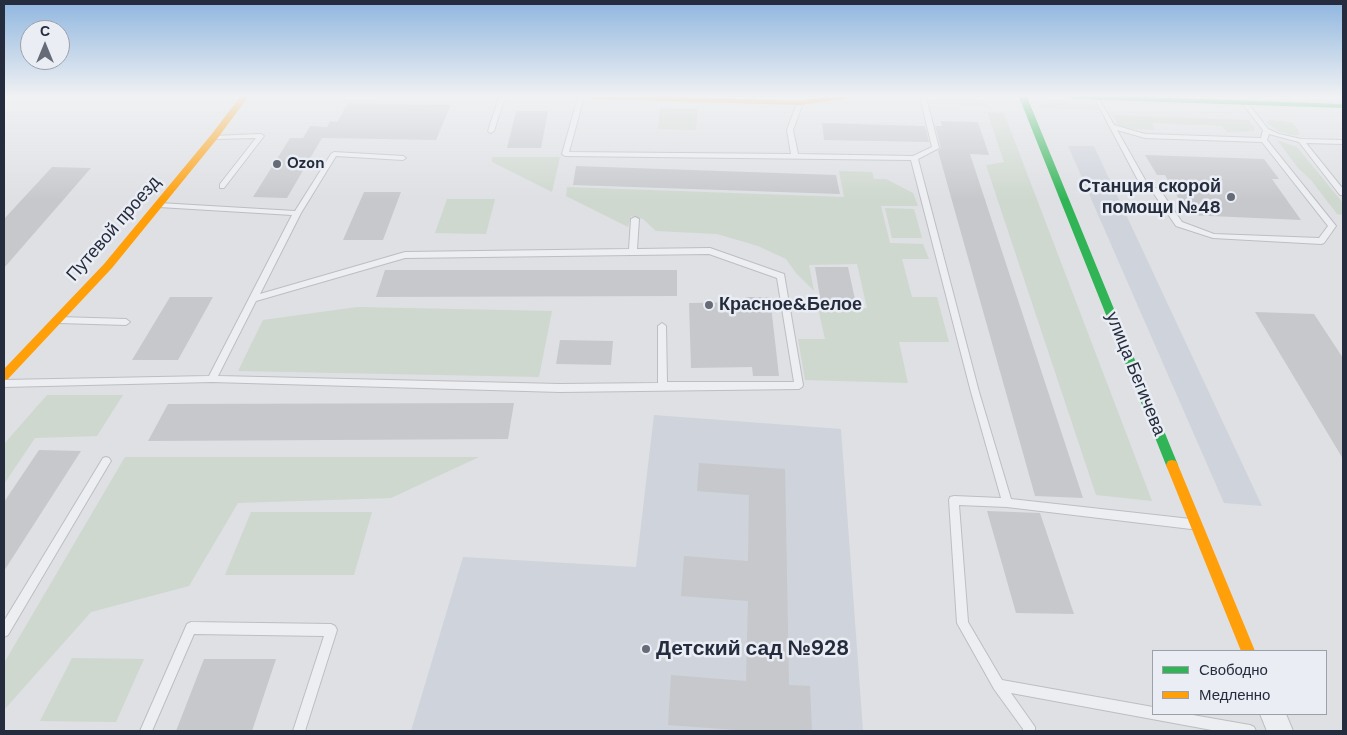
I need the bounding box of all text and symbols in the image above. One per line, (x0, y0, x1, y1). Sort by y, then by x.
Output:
north arrow (20, 20, 70, 70)
text: С (40, 22, 50, 40)
place label: Ozon (287, 155, 325, 173)
marker: Ozon (271, 158, 283, 170)
street label: Путевой проезд (63, 172, 165, 286)
place label: Станция скорой помощи №48 (1079, 176, 1221, 218)
marker: Станция скорой помощи №48 (1225, 191, 1237, 203)
place label: Красное&Белое (719, 294, 862, 316)
marker: Красное&Белое (703, 299, 715, 311)
street label: улица Бегичева (1100, 309, 1170, 439)
place label: Детский сад №928 (656, 636, 849, 662)
marker: Детский сад №928 (640, 643, 652, 655)
legend (1152, 650, 1327, 715)
text: Свободно (1199, 660, 1268, 680)
text: Медленно (1199, 685, 1270, 705)

